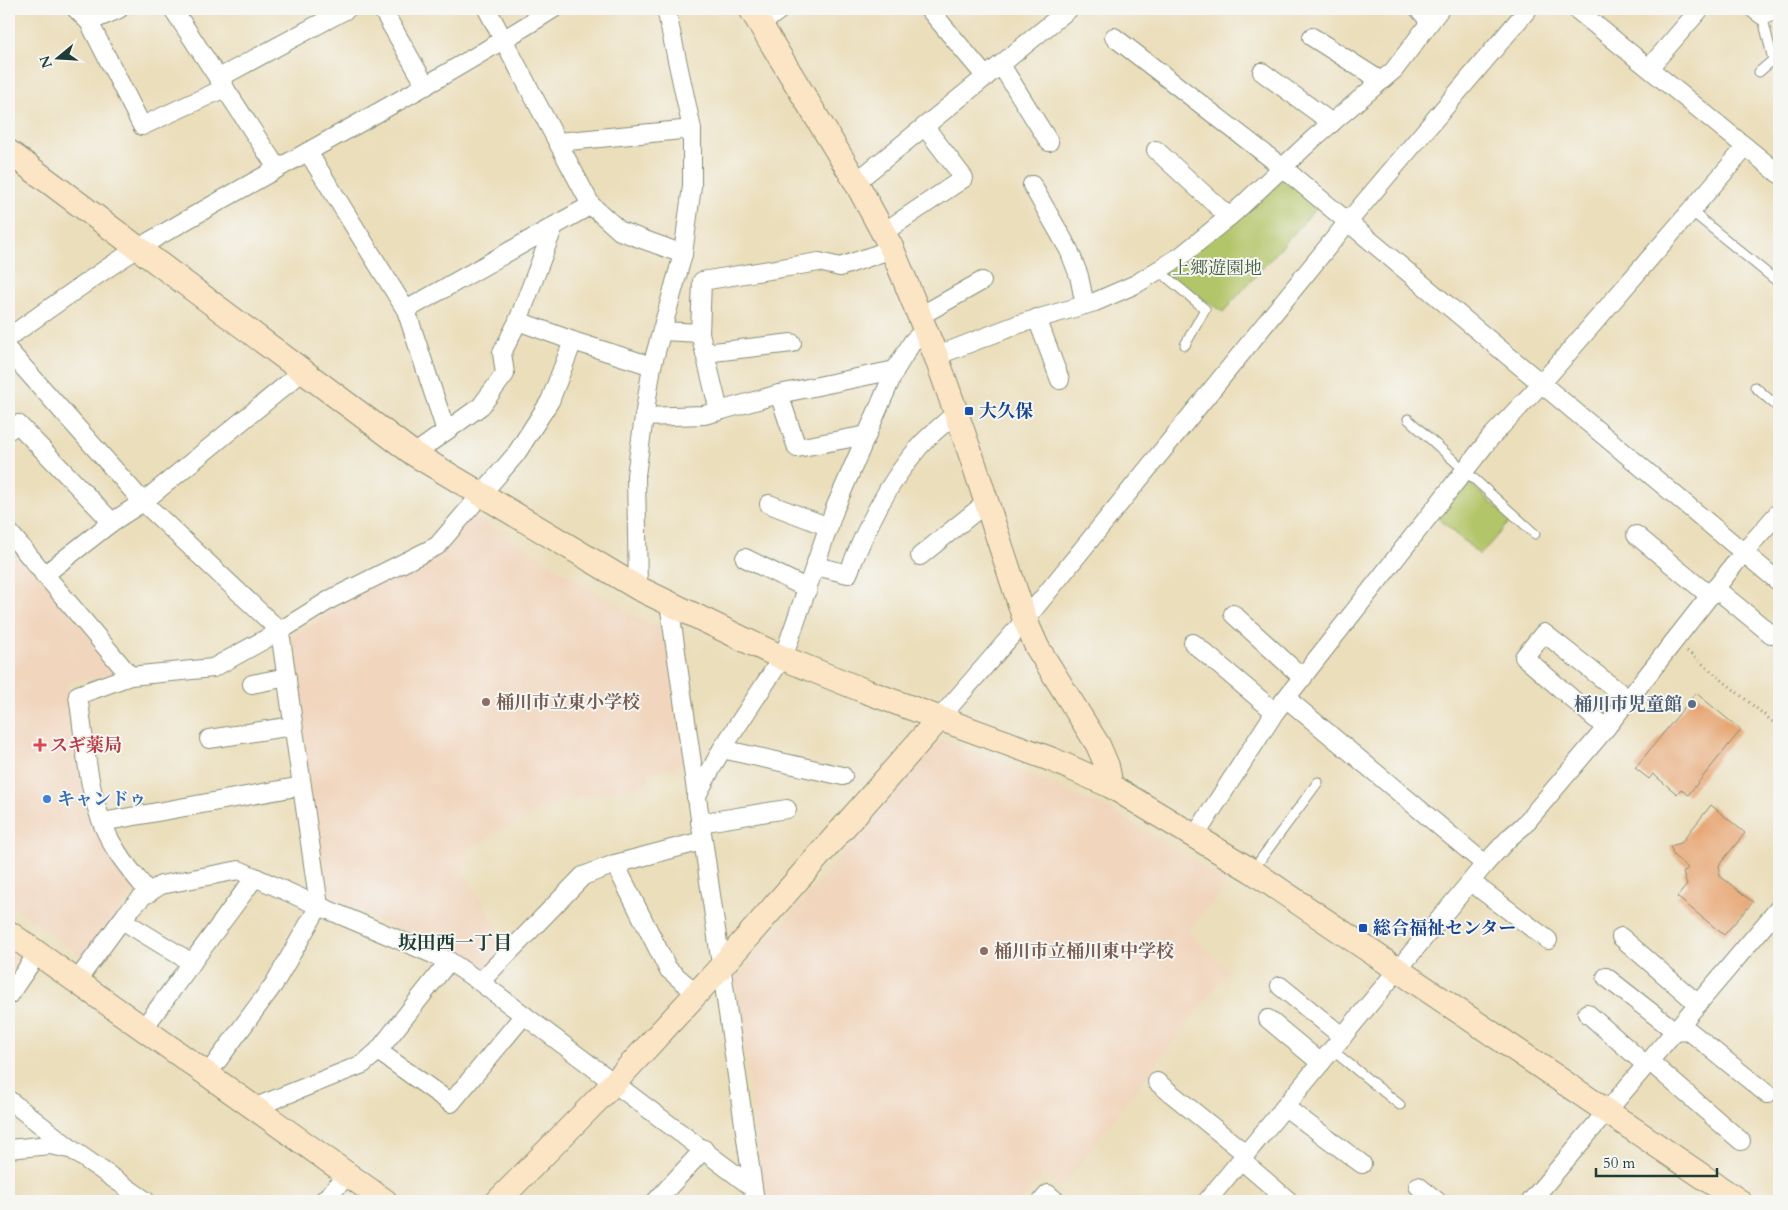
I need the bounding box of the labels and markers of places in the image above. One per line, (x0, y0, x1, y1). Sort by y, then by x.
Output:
place label: 大久保 (979, 399, 1033, 424)
marker: 大久保 (963, 405, 975, 417)
place label: 桶川市立東小学校 (496, 690, 640, 715)
place label: 桶川市児童館 (1574, 692, 1682, 717)
marker: 桶川市立東小学校 (480, 696, 492, 708)
marker: 桶川市児童館 (1686, 698, 1698, 710)
place label: スギ薬局 (50, 733, 122, 758)
marker: スギ薬局 (34, 739, 46, 751)
place label: キャンドゥ (57, 787, 147, 812)
marker: キャンドゥ (41, 793, 53, 805)
place label: 総合福祉センター (1373, 916, 1516, 941)
marker: 総合福祉センター (1357, 922, 1369, 934)
place label: 桶川市立桶川東中学校 (994, 939, 1174, 964)
marker: 桶川市立桶川東中学校 (978, 945, 990, 957)

